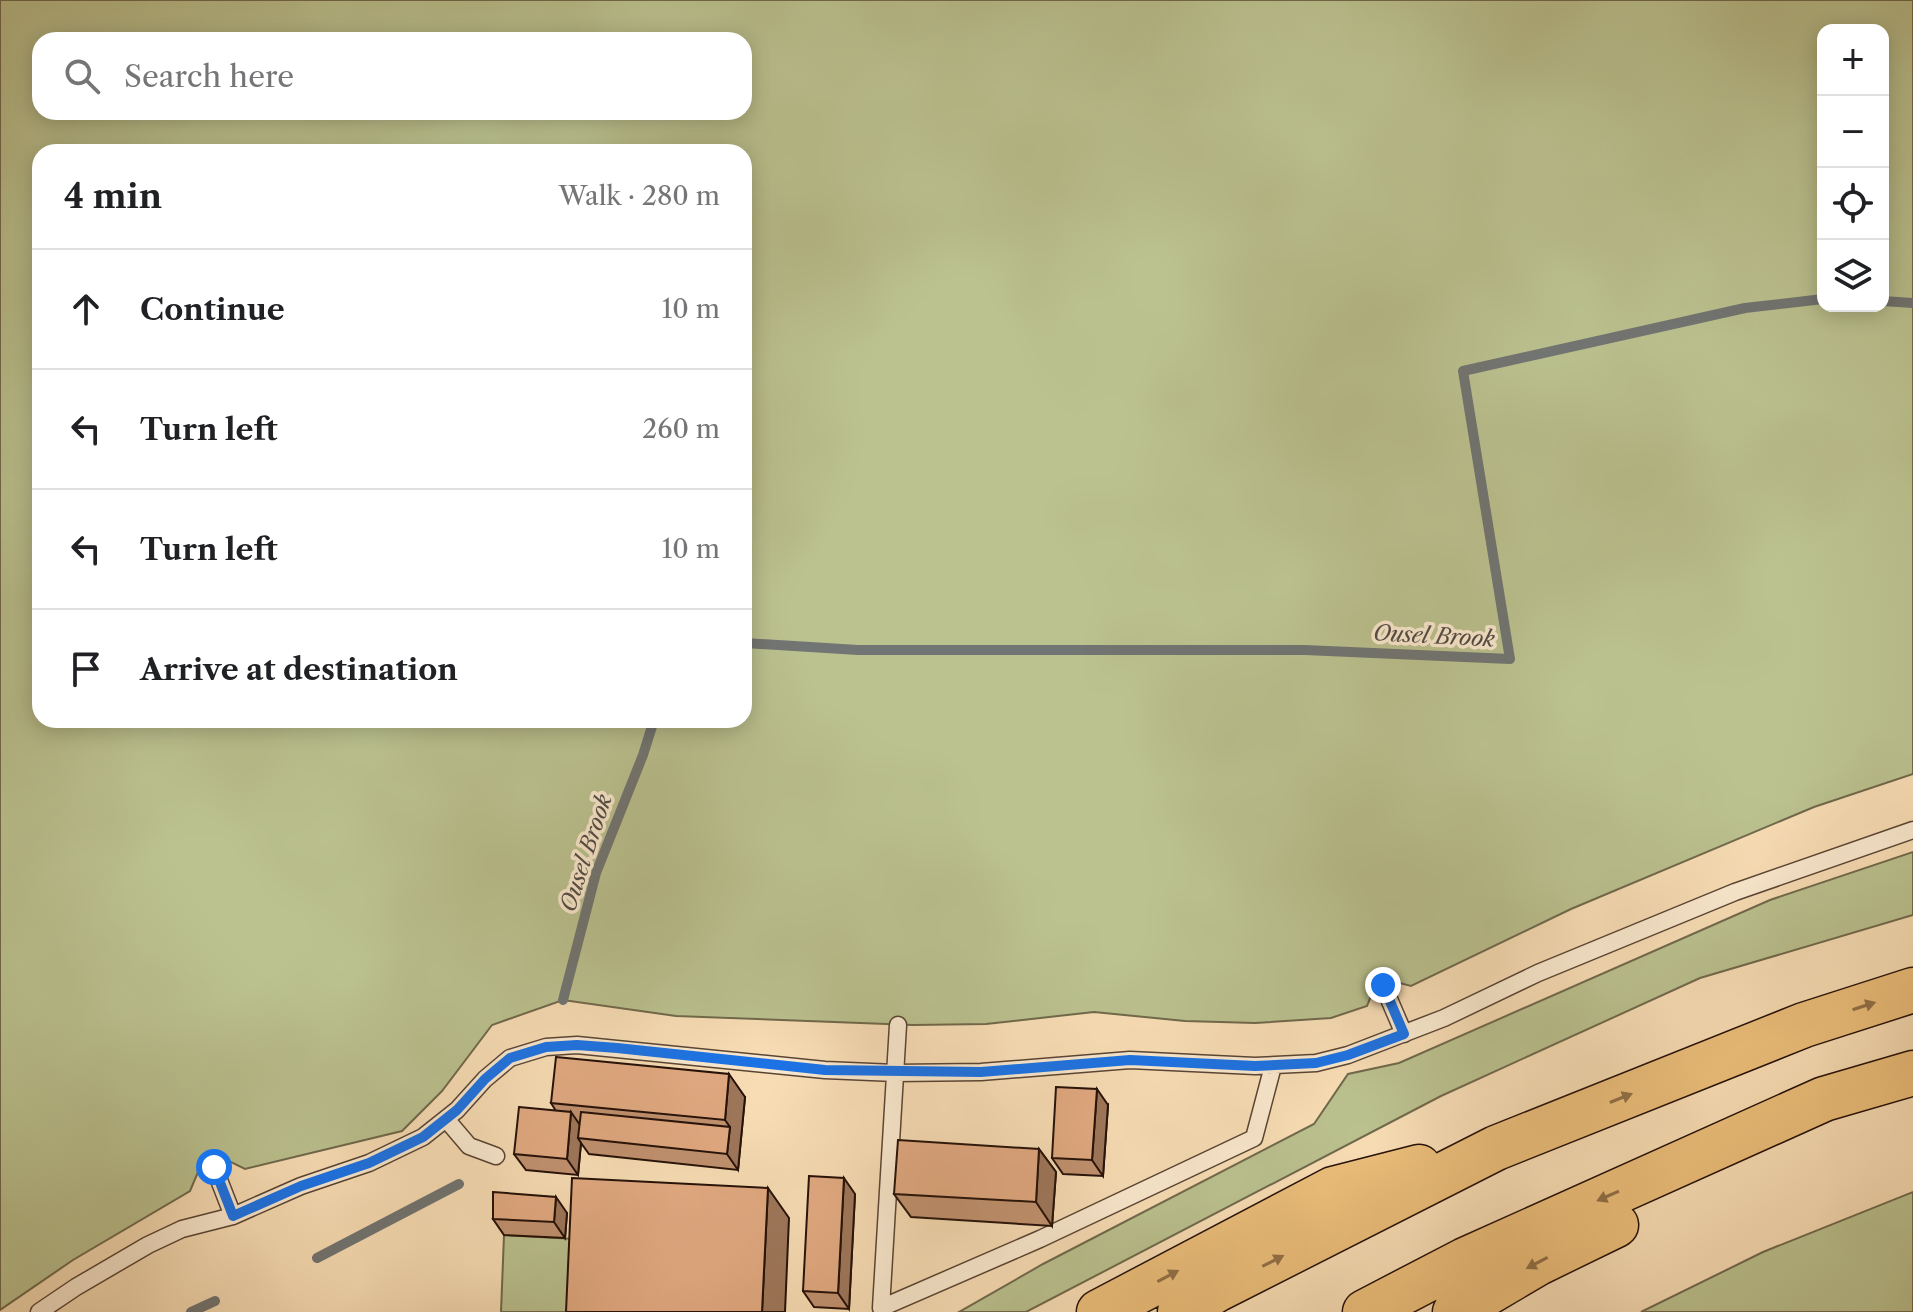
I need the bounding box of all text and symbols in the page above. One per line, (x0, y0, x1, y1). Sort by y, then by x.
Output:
map controls (1817, 24, 1889, 312)
button: + (1817, 24, 1889, 96)
search box (32, 32, 752, 120)
icon: search (60, 54, 104, 98)
text: Search here (124, 58, 294, 95)
button: − (1817, 96, 1889, 168)
button: locate (1817, 168, 1889, 240)
text: 4 min (64, 175, 162, 217)
text: Walk · 280 m (559, 180, 720, 212)
button: layers (1817, 240, 1889, 312)
icon: ahead (64, 287, 108, 331)
text: Continue (140, 291, 285, 328)
text: 10 m (661, 293, 720, 325)
icon: left (64, 407, 108, 451)
text: Turn left (140, 411, 277, 448)
text: 260 m (642, 413, 720, 445)
icon: left (64, 527, 108, 571)
text: Turn left (140, 531, 277, 568)
text: 10 m (661, 533, 720, 565)
water label: Ousel Brook (1372, 619, 1496, 653)
icon: arrive (64, 647, 108, 691)
text: Arrive at destination (140, 651, 458, 688)
water label: Ousel Brook (554, 790, 618, 915)
route end (1365, 967, 1401, 1003)
one-way arrow (1852, 999, 1876, 1012)
one-way arrow (1609, 1091, 1633, 1104)
route start (196, 1149, 232, 1185)
one-way arrow (1596, 1190, 1620, 1203)
one-way arrow (1261, 1254, 1284, 1268)
one-way arrow (1526, 1257, 1549, 1270)
one-way arrow (1156, 1269, 1179, 1282)

